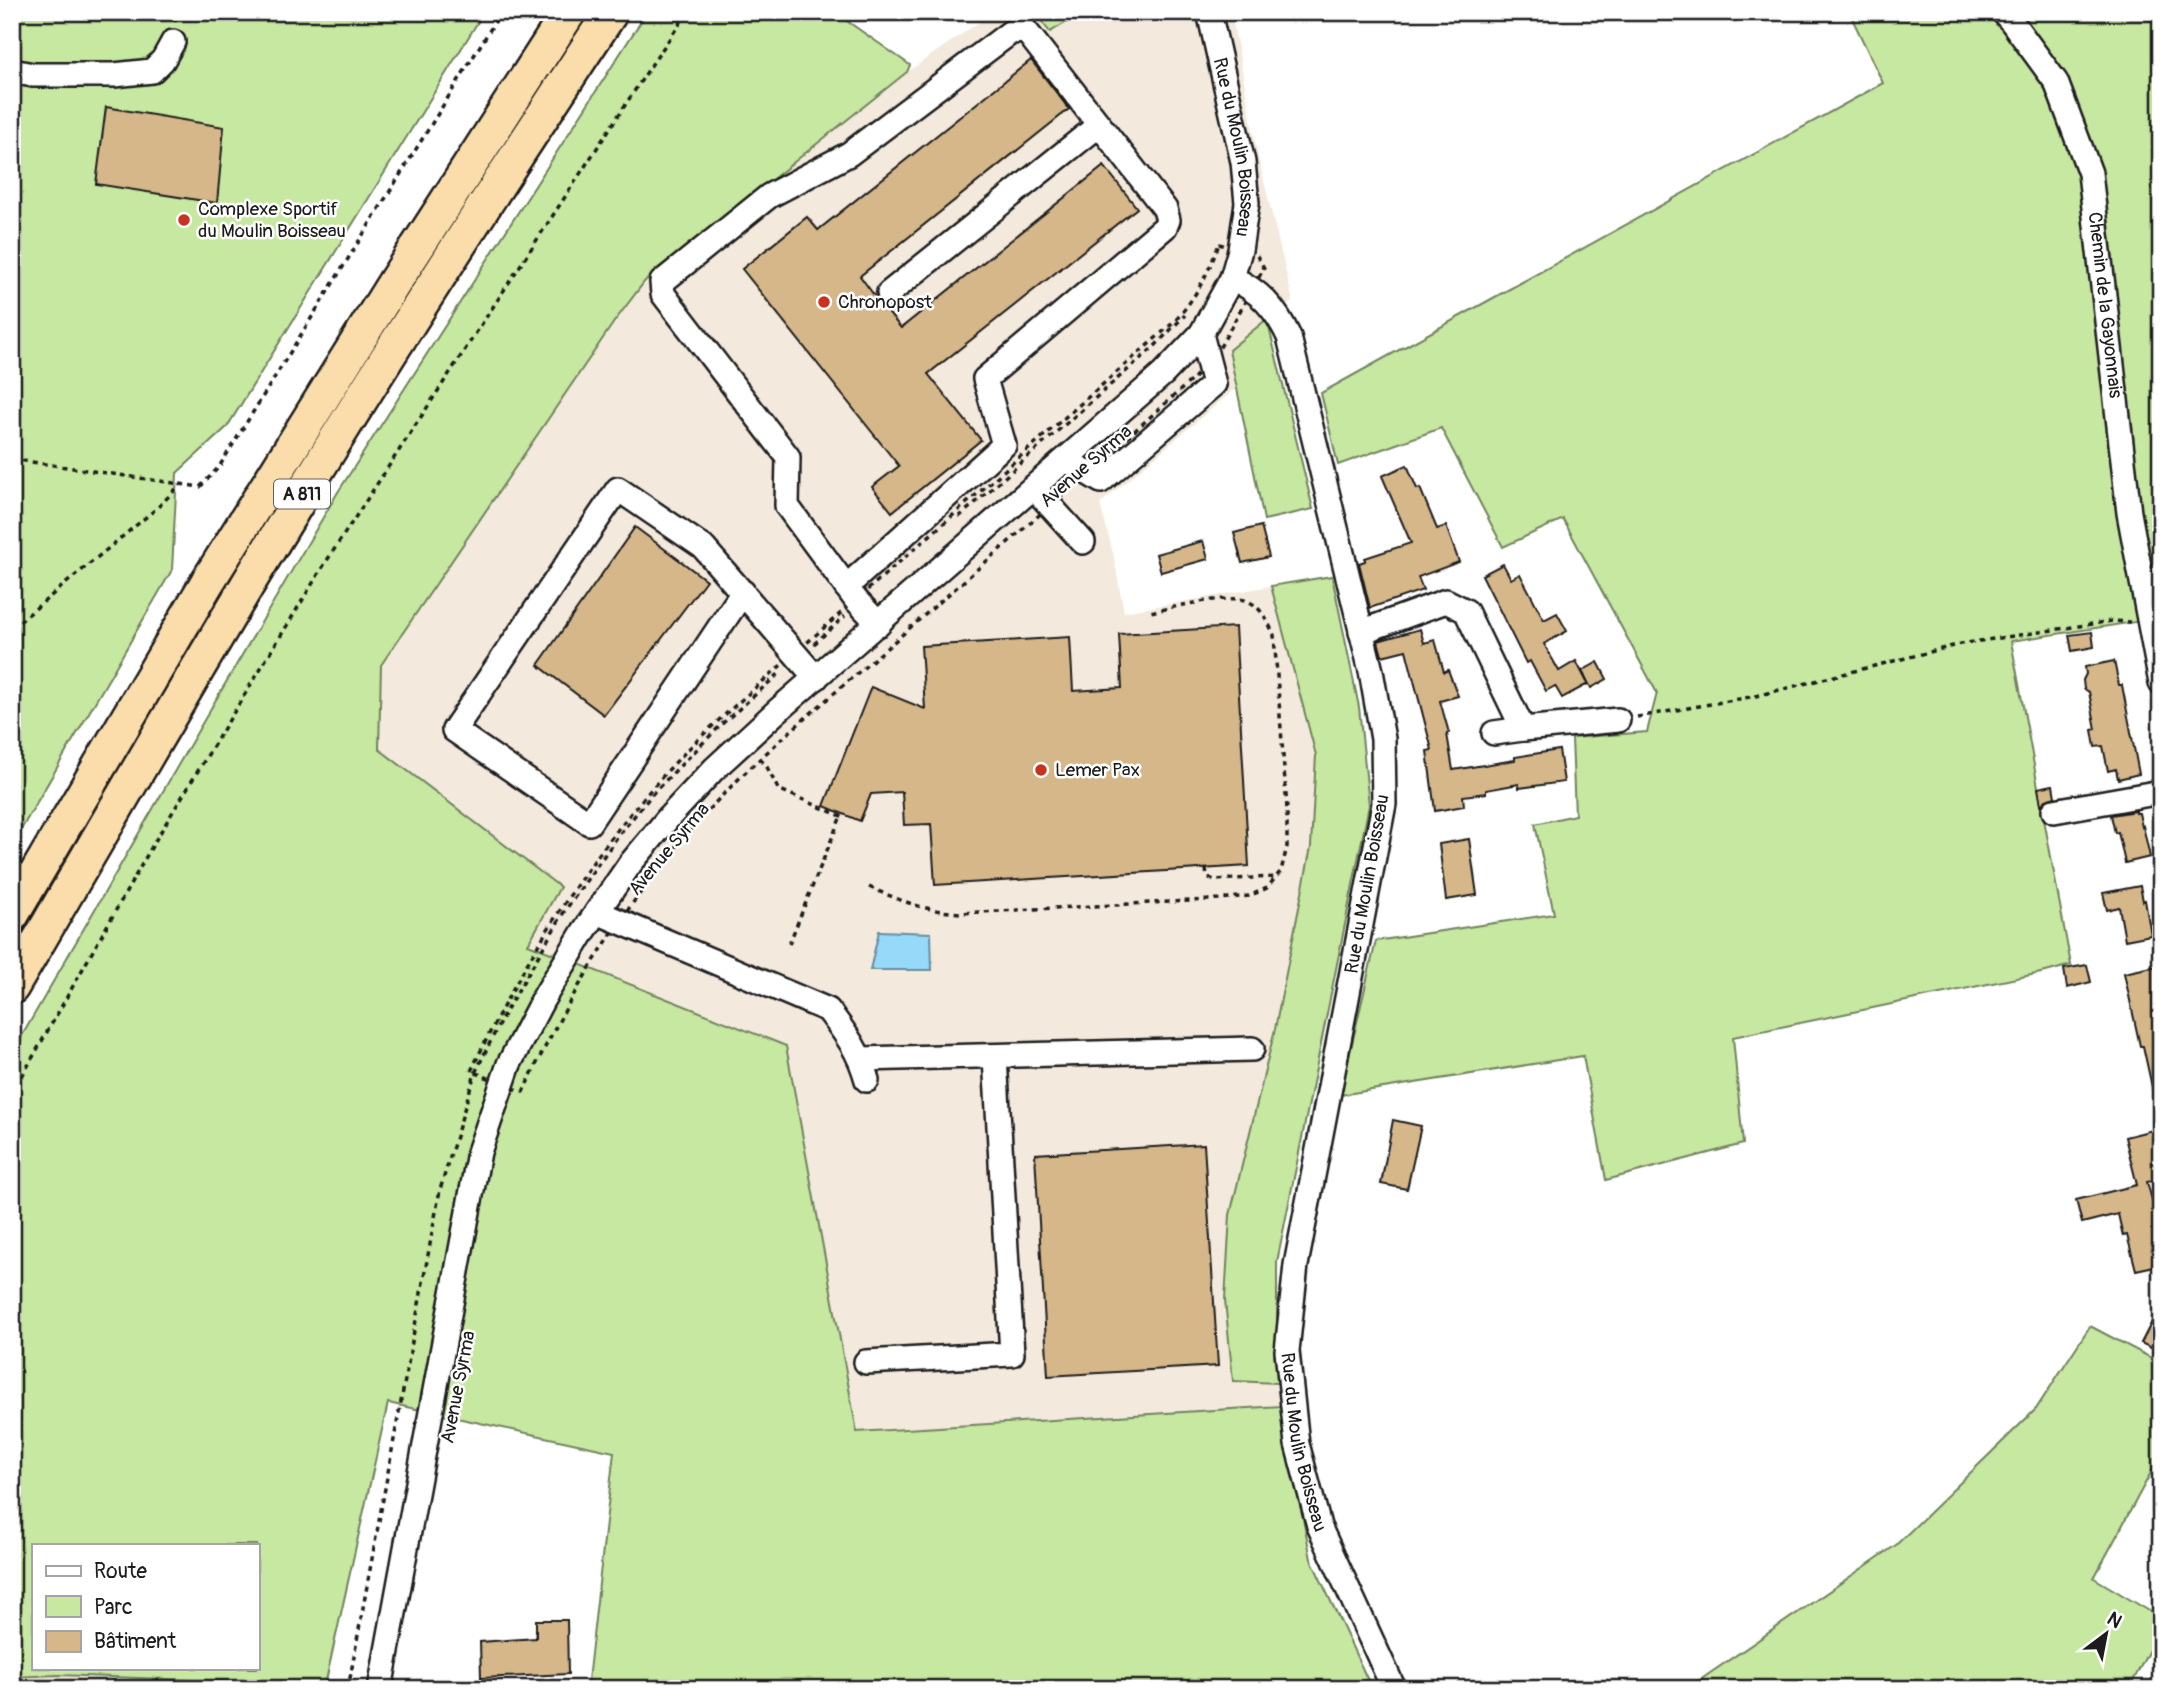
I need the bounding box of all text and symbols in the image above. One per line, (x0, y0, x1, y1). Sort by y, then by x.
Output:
street label: Rue du Moulin Boisseau (1208, 55, 1259, 238)
place label: Complexe Sportif du Moulin Boisseau (198, 197, 346, 243)
street label: Chemin de la Gayonnais (2083, 211, 2128, 400)
marker: Complexe Sportif du Moulin Boisseau (176, 212, 192, 228)
place label: Chronopost (838, 290, 932, 314)
marker: Chronopost (816, 294, 832, 310)
street label: Avenue Syrma (1035, 419, 1137, 513)
road number: A 811 (274, 480, 330, 508)
place label: Lemer Pax (1055, 758, 1140, 782)
marker: Lemer Pax (1033, 762, 1049, 778)
street label: Rue du Moulin Boisseau (1339, 792, 1395, 976)
street label: Avenue Syrma (623, 797, 715, 900)
street label: Avenue Syrma (435, 1328, 481, 1445)
street label: Rue du Moulin Boisseau (1275, 1351, 1332, 1536)
legend (32, 1544, 259, 1670)
text: Route (94, 1558, 147, 1585)
text: Parc (94, 1594, 133, 1621)
north arrow (2072, 1600, 2142, 1670)
text: N (2103, 1607, 2126, 1634)
text: Bâtiment (94, 1628, 177, 1655)

